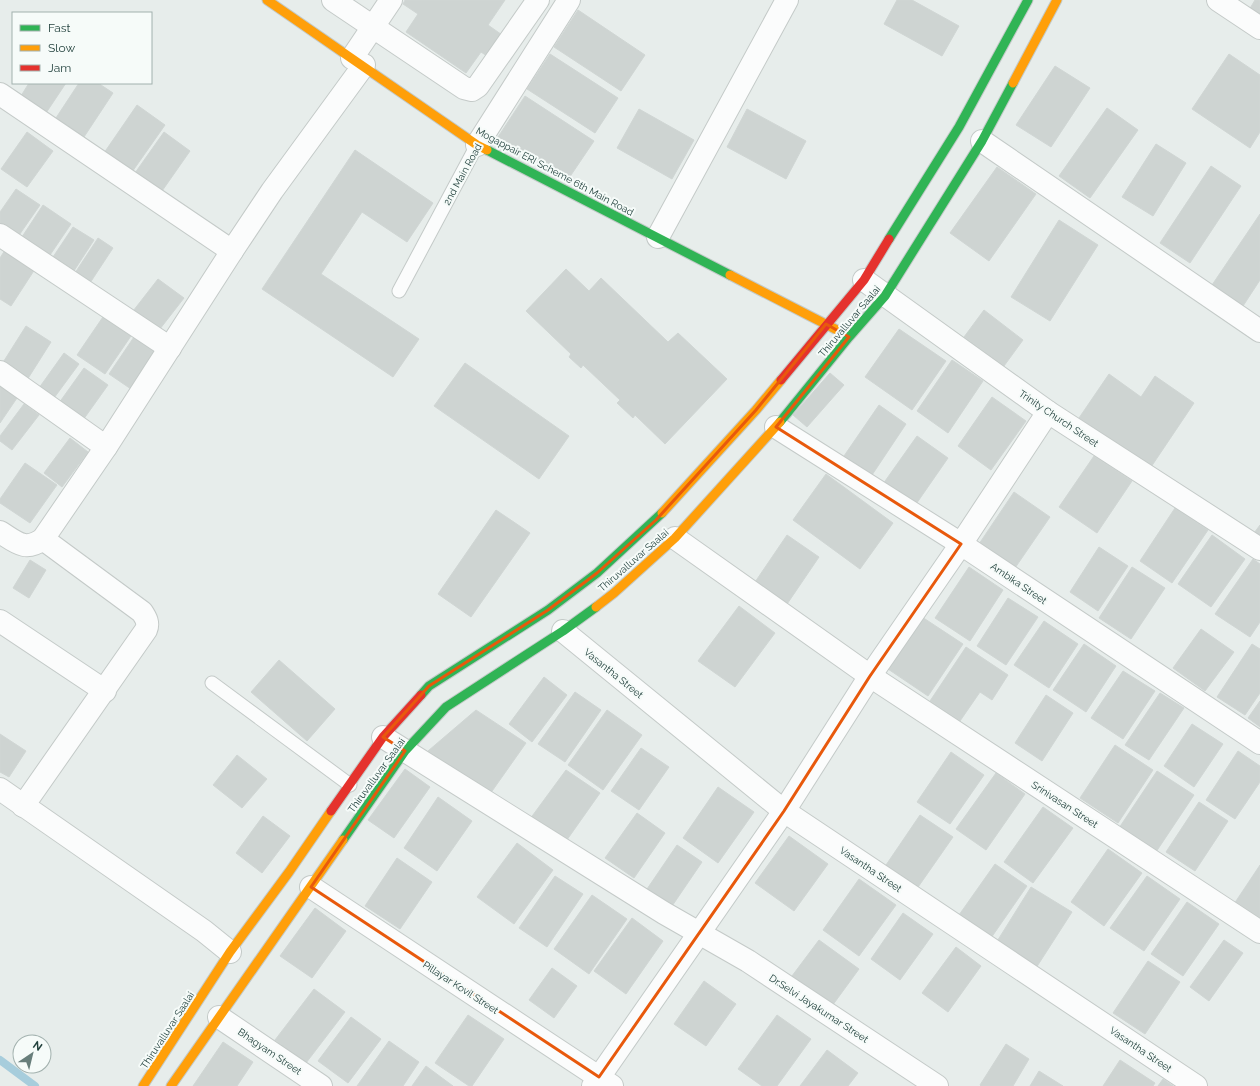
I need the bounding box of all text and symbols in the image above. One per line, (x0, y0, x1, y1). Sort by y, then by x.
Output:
legend (12, 12, 152, 84)
text: Fast (48, 21, 71, 35)
text: Slow (48, 41, 75, 55)
text: Jam (48, 61, 71, 75)
street label: Mogappair ERI Scheme 6th Main Road (474, 125, 636, 218)
street label: 2nd Main Road (441, 142, 484, 207)
street label: Thiruvalluvar Saalai (816, 284, 882, 359)
street label: Trinity Church Street (1017, 388, 1101, 449)
street label: Thiruvalluvar Saalai (596, 527, 671, 594)
street label: Ambika Street (989, 561, 1049, 607)
street label: Vasantha Street (582, 646, 646, 701)
street label: Thiruvalluvar Saalai (346, 736, 407, 815)
street label: Srinivasan Street (1030, 779, 1100, 830)
street label: Vasantha Street (838, 845, 904, 895)
street label: Pillayar Kovil Street (421, 959, 501, 1016)
street label: Dr.Selvi Jayakumar Street (767, 972, 871, 1045)
street label: Thiruvalluvar Saalai (138, 990, 196, 1071)
street label: Vasantha Street (1108, 1025, 1174, 1075)
street label: Bhagyam Street (236, 1026, 304, 1077)
north arrow (12, 1034, 52, 1074)
text: N (30, 1038, 45, 1054)

